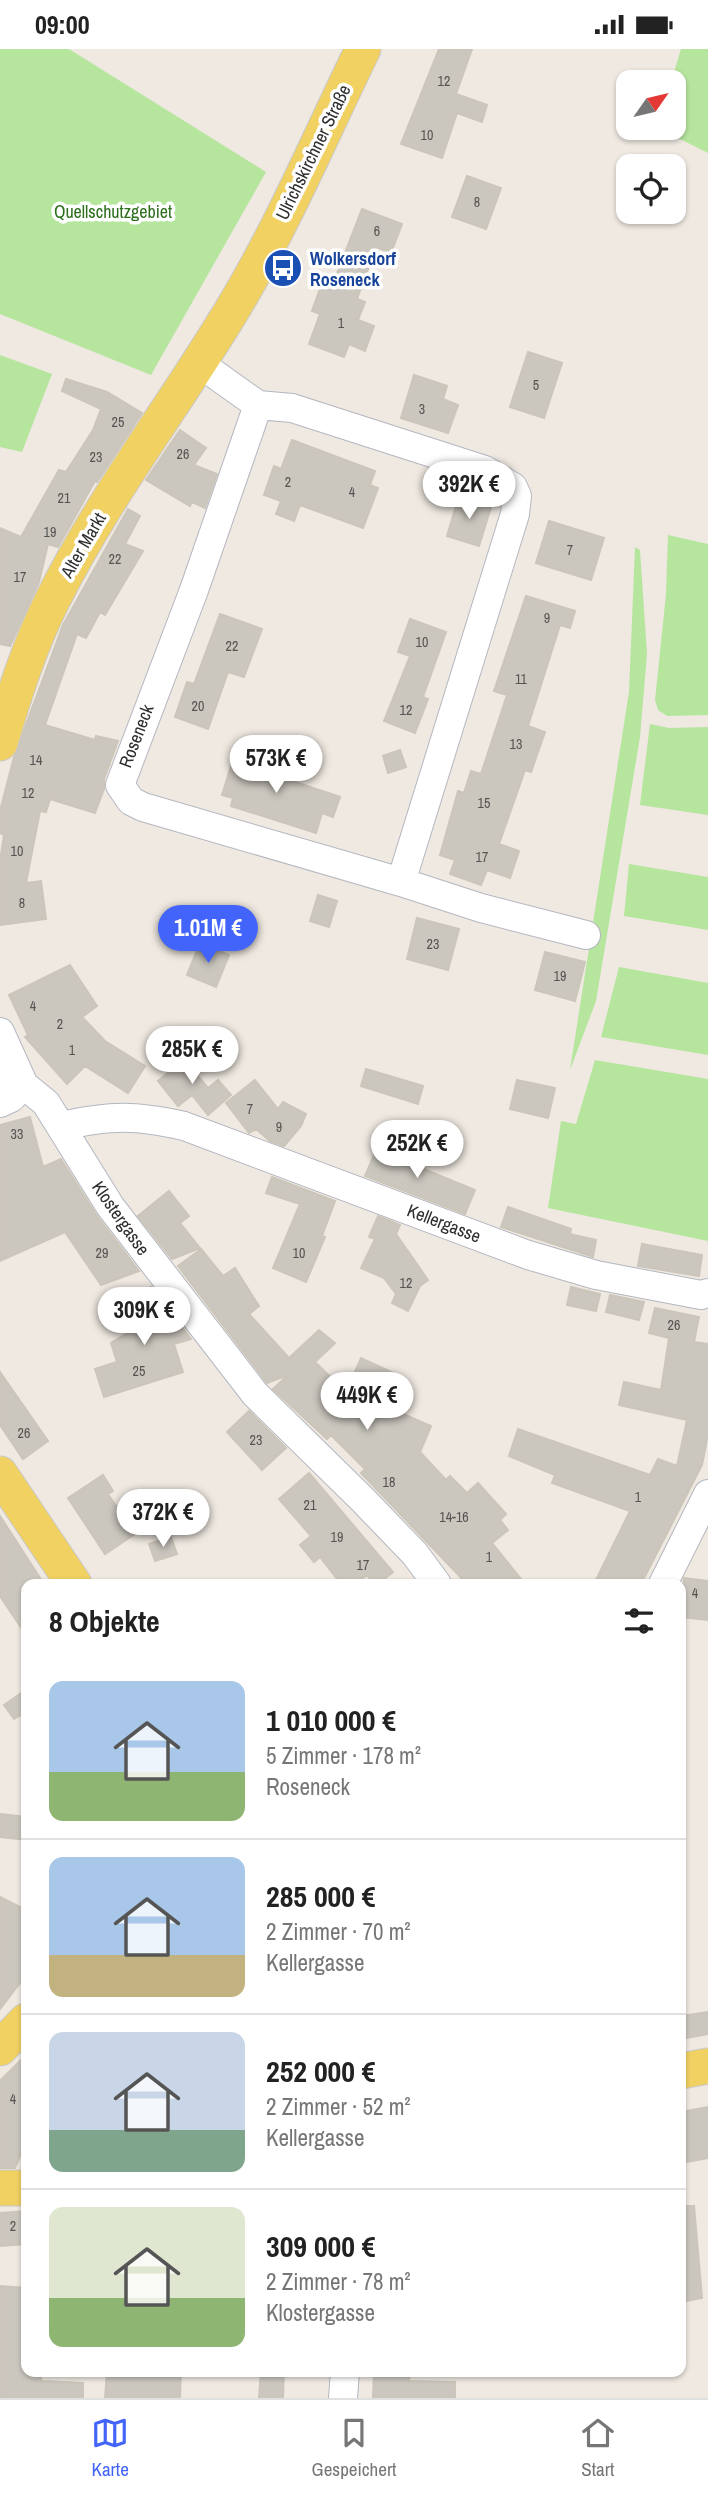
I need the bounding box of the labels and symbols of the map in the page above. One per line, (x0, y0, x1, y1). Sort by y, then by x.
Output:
north arrow (616, 70, 686, 140)
house number: 12 (438, 72, 450, 90)
street label: Ulrichskirchner Straße (269, 80, 357, 224)
house number: 10 (421, 126, 433, 144)
house number: 8 (474, 193, 480, 211)
park label: Quellschutzgebiet (54, 199, 172, 224)
house number: 6 (374, 222, 380, 240)
place label: Wolkersdorf Roseneck (310, 246, 396, 292)
bus stop icon: Wolkersdorf Roseneck (262, 247, 304, 289)
house number: 1 (338, 314, 345, 332)
house number: 5 (533, 376, 539, 394)
house number: 3 (419, 400, 425, 418)
house number: 25 (112, 413, 124, 431)
house number: 26 (177, 445, 189, 463)
house number: 23 (90, 448, 102, 466)
pin: 392K € (412, 461, 526, 521)
house number: 2 (285, 473, 291, 491)
house number: 4 (349, 483, 356, 501)
house number: 21 (58, 489, 71, 507)
street label: Alter Markt (54, 508, 112, 583)
house number: 19 (44, 523, 56, 541)
house number: 7 (567, 541, 573, 559)
house number: 22 (109, 550, 121, 568)
house number: 17 (14, 568, 26, 586)
house number: 9 (544, 609, 550, 627)
house number: 10 (416, 633, 428, 651)
house number: 22 (226, 637, 238, 655)
house number: 11 (515, 670, 528, 688)
house number: 20 (192, 697, 204, 715)
street label: Roseneck (113, 700, 160, 771)
house number: 12 (400, 701, 412, 719)
pin: 573K € (219, 735, 333, 795)
house number: 13 (510, 735, 522, 753)
house number: 14 (30, 751, 43, 769)
house number: 12 (22, 784, 34, 802)
house number: 15 (478, 794, 490, 812)
house number: 10 (11, 842, 23, 860)
house number: 17 (476, 848, 488, 866)
house number: 8 (19, 894, 25, 912)
pin: 1.01M € (143, 905, 273, 965)
house number: 23 (427, 935, 439, 953)
house number: 19 (554, 967, 566, 985)
house number: 4 (30, 997, 37, 1015)
house number: 2 (57, 1015, 63, 1033)
pin: 285K € (135, 1027, 249, 1086)
house number: 1 (69, 1041, 76, 1059)
house number: 7 (247, 1100, 253, 1118)
house number: 9 (276, 1118, 282, 1136)
pin: 252K € (360, 1121, 474, 1180)
house number: 33 (11, 1125, 23, 1143)
street label: Klostergasse (86, 1176, 156, 1260)
street label: Kellergasse (404, 1198, 484, 1248)
house number: 29 (96, 1244, 108, 1262)
house number: 10 (293, 1244, 305, 1262)
house number: 12 (400, 1274, 412, 1292)
pin: 309K € (87, 1287, 201, 1347)
house number: 26 (668, 1316, 680, 1334)
house number: 25 (133, 1362, 145, 1380)
pin: 449K € (310, 1373, 424, 1432)
house number: 26 (18, 1424, 30, 1442)
house number: 23 (250, 1431, 262, 1449)
house number: 18 (383, 1473, 395, 1491)
house number: 1 (635, 1488, 642, 1506)
pin: 372K € (106, 1489, 220, 1549)
house number: 21 (304, 1496, 317, 1514)
house number: 14-16 (439, 1508, 469, 1526)
house number: 19 (331, 1528, 343, 1546)
house number: 1 (486, 1548, 493, 1566)
house number: 17 (357, 1556, 369, 1574)
house number: 4 (692, 1584, 699, 1602)
house number: 4 (10, 2090, 17, 2108)
house number: 2 (10, 2217, 16, 2235)

